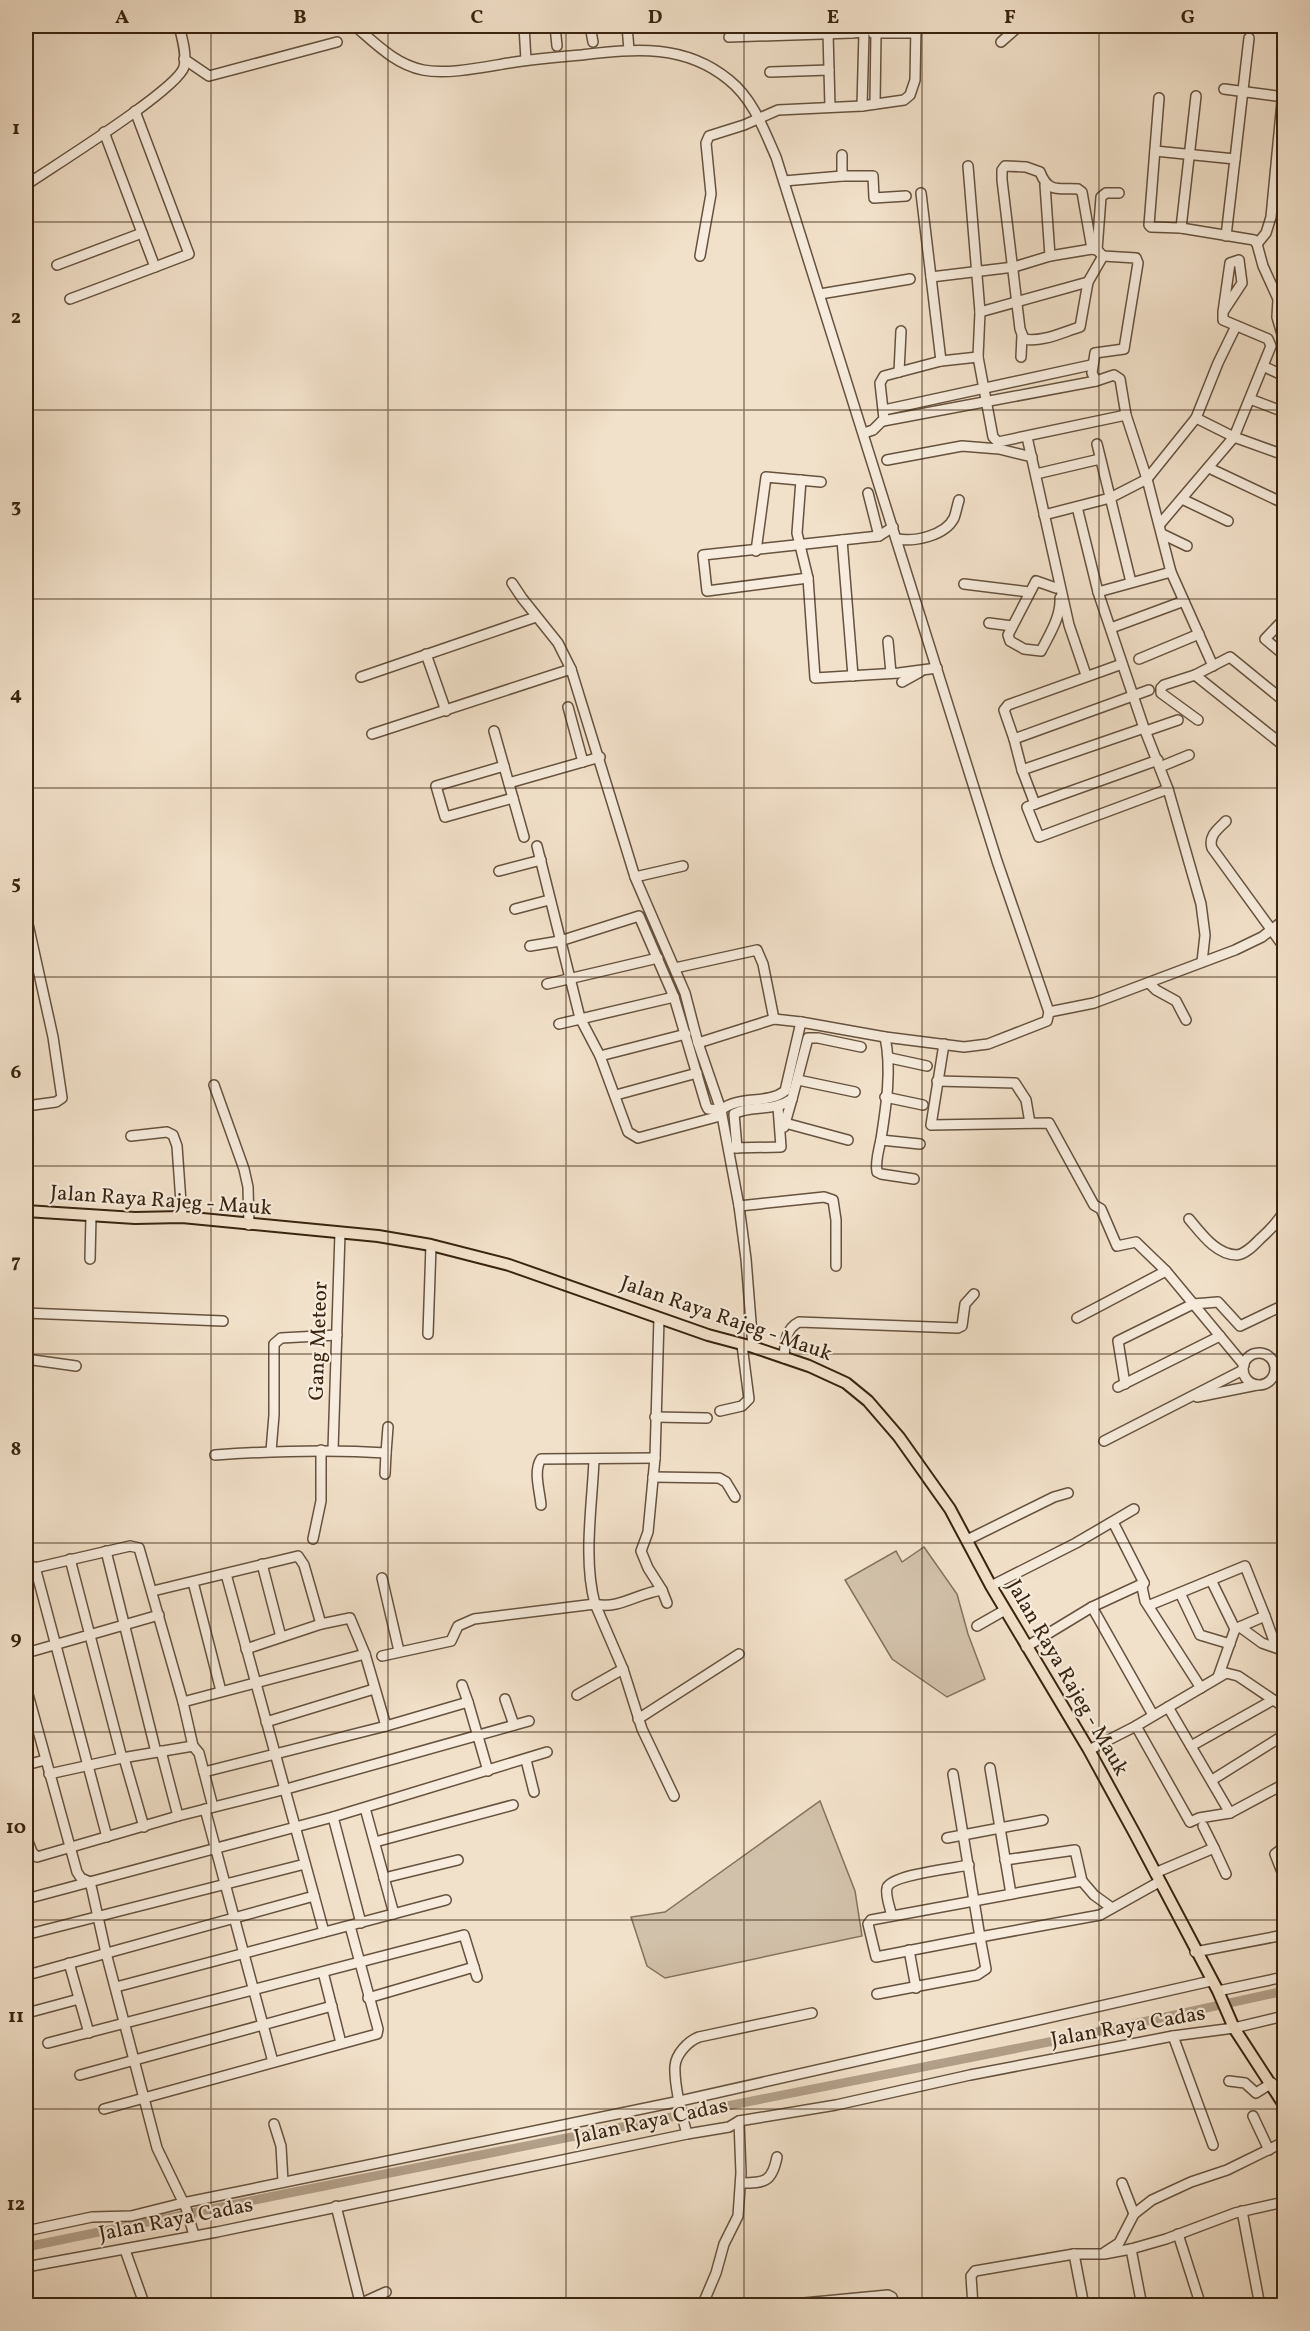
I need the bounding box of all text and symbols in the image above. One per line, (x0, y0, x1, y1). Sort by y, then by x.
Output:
text: A (115, 4, 129, 32)
text: B (293, 4, 307, 32)
text: C (471, 4, 484, 32)
text: D (648, 4, 662, 32)
text: E (827, 4, 839, 32)
text: F (1004, 4, 1016, 32)
text: G (1181, 4, 1195, 32)
text: 1 (12, 115, 20, 143)
text: 2 (11, 304, 21, 332)
text: 3 (11, 493, 21, 521)
text: 4 (10, 681, 22, 709)
text: 5 (11, 870, 21, 898)
text: 6 (11, 1059, 22, 1087)
street label: Jalan Raya Rajeg - Mauk (49, 1179, 273, 1223)
text: 7 (11, 1248, 21, 1276)
street label: Jalan Raya Rajeg - Mauk (616, 1269, 836, 1369)
street label: Gang Meteor (302, 1281, 336, 1401)
text: 8 (11, 1436, 21, 1464)
street label: Jalan Raya Rajeg - Mauk (999, 1575, 1135, 1782)
text: 9 (10, 1625, 22, 1653)
text: 10 (6, 1814, 26, 1842)
street label: Jalan Raya Cadas (1048, 1999, 1208, 2055)
text: 11 (8, 2003, 24, 2031)
street label: Jalan Raya Cadas (571, 2092, 731, 2152)
text: 12 (7, 2191, 25, 2219)
street label: Jalan Raya Cadas (96, 2191, 256, 2249)

